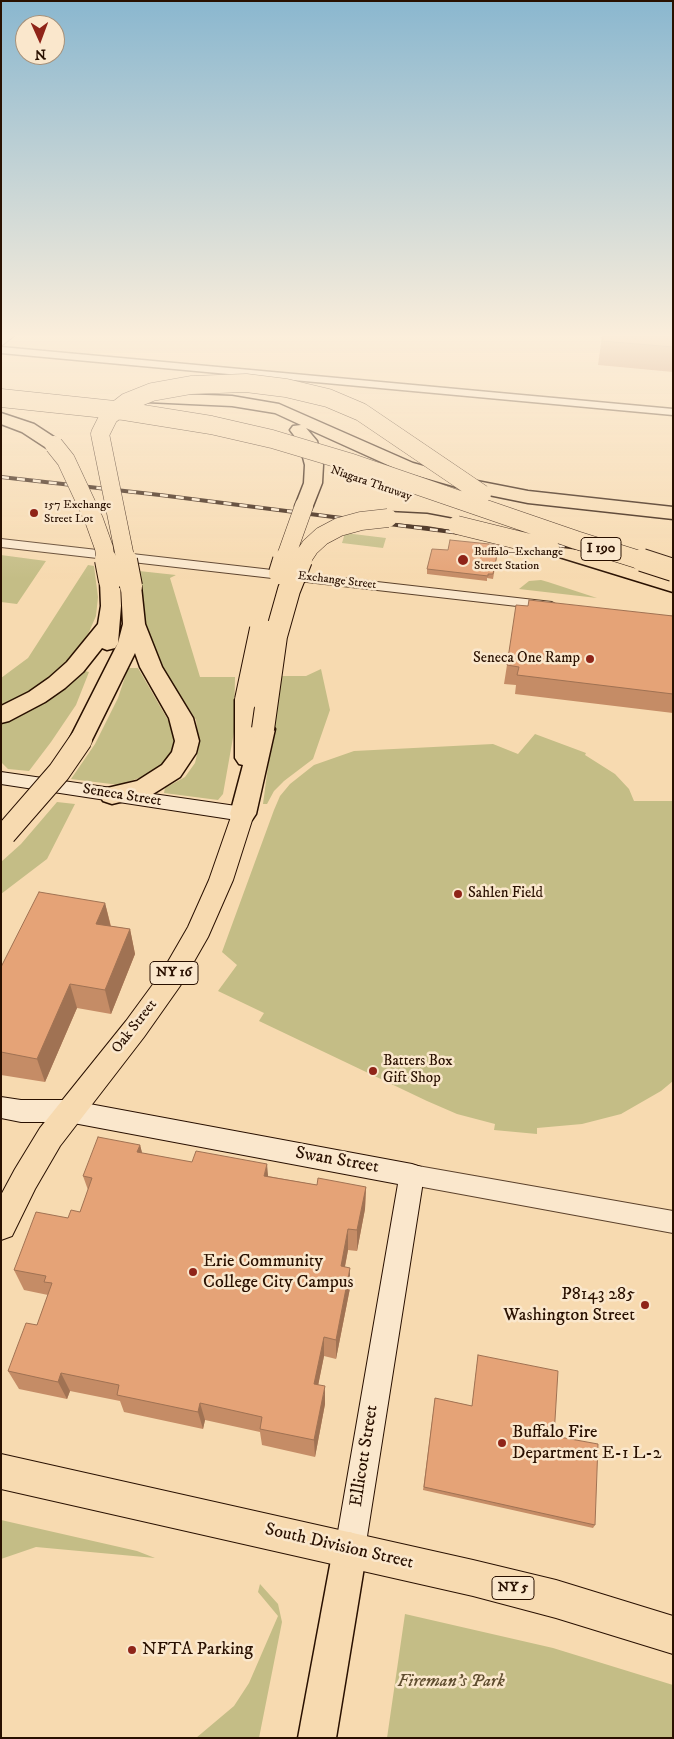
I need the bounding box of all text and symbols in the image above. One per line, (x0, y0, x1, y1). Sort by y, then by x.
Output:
north arrow (15, 15, 65, 65)
text: N (34, 45, 47, 63)
street label: Niagara Thruway (329, 463, 413, 505)
place label: 157 Exchange Street Lot (44, 499, 111, 527)
marker: 157 Exchange Street Lot (28, 507, 40, 519)
road number: I 190 (581, 538, 621, 560)
place label: Buffalo–Exchange Street Station (474, 546, 563, 574)
marker: Buffalo–Exchange Street Station (456, 553, 470, 567)
street label: Exchange Street (297, 569, 377, 593)
place label: Seneca One Ramp (473, 650, 580, 668)
marker: Seneca One Ramp (584, 653, 596, 665)
street label: Seneca Street (81, 781, 163, 811)
place label: Sahlen Field (468, 885, 543, 903)
marker: Sahlen Field (452, 888, 464, 900)
road number: NY 16 (150, 961, 198, 984)
street label: Oak Street (108, 997, 162, 1057)
place label: Batters Box Gift Shop (383, 1053, 453, 1088)
marker: Batters Box Gift Shop (367, 1065, 379, 1077)
street label: Swan Street (294, 1143, 380, 1179)
place label: Erie Community College City Campus (203, 1251, 353, 1294)
marker: Erie Community College City Campus (187, 1266, 199, 1278)
place label: P8143 285 Washington Street (503, 1284, 635, 1326)
marker: P8143 285 Washington Street (639, 1299, 651, 1311)
street label: Ellicott Street (346, 1404, 384, 1508)
place label: Buffalo Fire Department E-1 L-2 (512, 1422, 661, 1465)
marker: Buffalo Fire Department E-1 L-2 (496, 1437, 508, 1449)
street label: South Division Street (263, 1519, 415, 1575)
road number: NY 5 (492, 1576, 534, 1600)
place label: NFTA Parking (142, 1639, 253, 1661)
marker: NFTA Parking (126, 1644, 138, 1656)
park label: Fireman's Park (397, 1671, 505, 1693)

